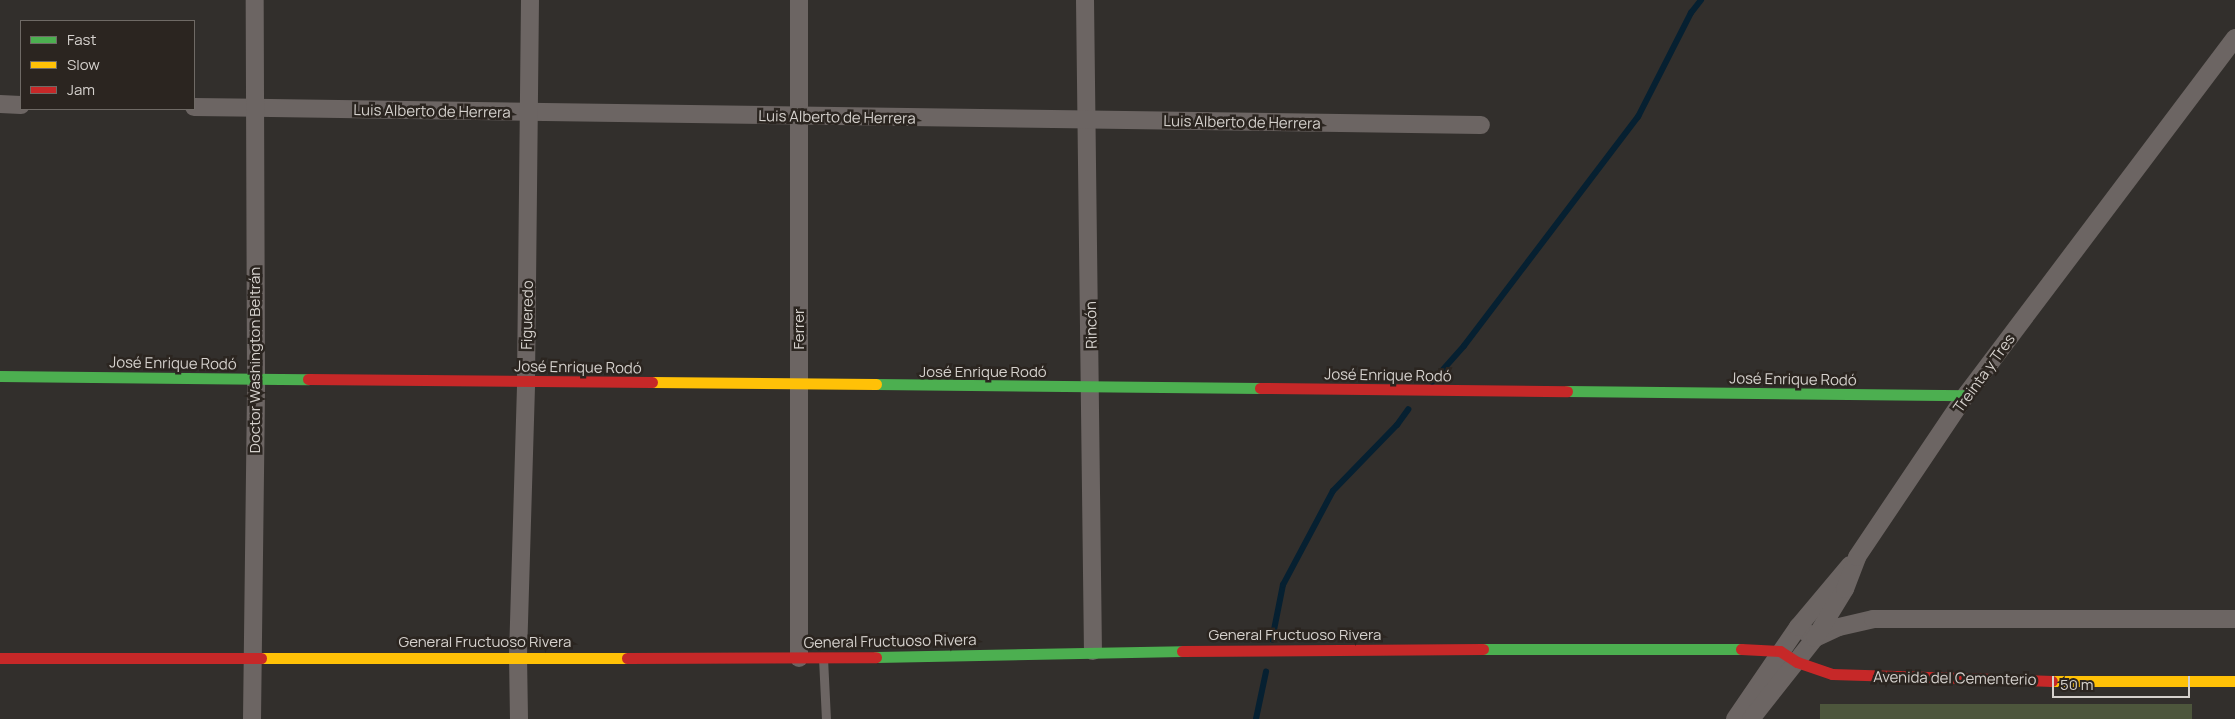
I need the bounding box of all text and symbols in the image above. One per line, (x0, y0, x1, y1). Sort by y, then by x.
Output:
legend (20, 20, 195, 110)
text: Fast (67, 29, 96, 50)
text: Slow (67, 54, 100, 75)
text: Jam (67, 79, 95, 100)
street label: Luis Alberto de Herrera (353, 101, 511, 121)
street label: Luis Alberto de Herrera (758, 107, 916, 127)
street label: Luis Alberto de Herrera (1163, 112, 1321, 132)
street label: Doctor Washington Beltrán (246, 267, 264, 453)
street label: Figueredo (517, 280, 537, 350)
street label: Rincón (1082, 301, 1100, 349)
street label: Ferrer (790, 309, 808, 349)
street label: Treinta y Tres (1949, 330, 2019, 416)
street label: José Enrique Rodó (109, 353, 237, 373)
street label: José Enrique Rodó (514, 357, 642, 377)
street label: José Enrique Rodó (919, 363, 1047, 381)
street label: José Enrique Rodó (1324, 365, 1452, 385)
street label: José Enrique Rodó (1729, 369, 1857, 389)
street label: General Fructuoso Rivera (1209, 626, 1381, 644)
street label: General Fructuoso Rivera (803, 630, 977, 652)
street label: General Fructuoso Rivera (399, 633, 571, 651)
scale bar (2055, 666, 2192, 698)
street label: Avenida del Cementerio (1873, 668, 2037, 688)
text: 50 m (2060, 674, 2094, 695)

